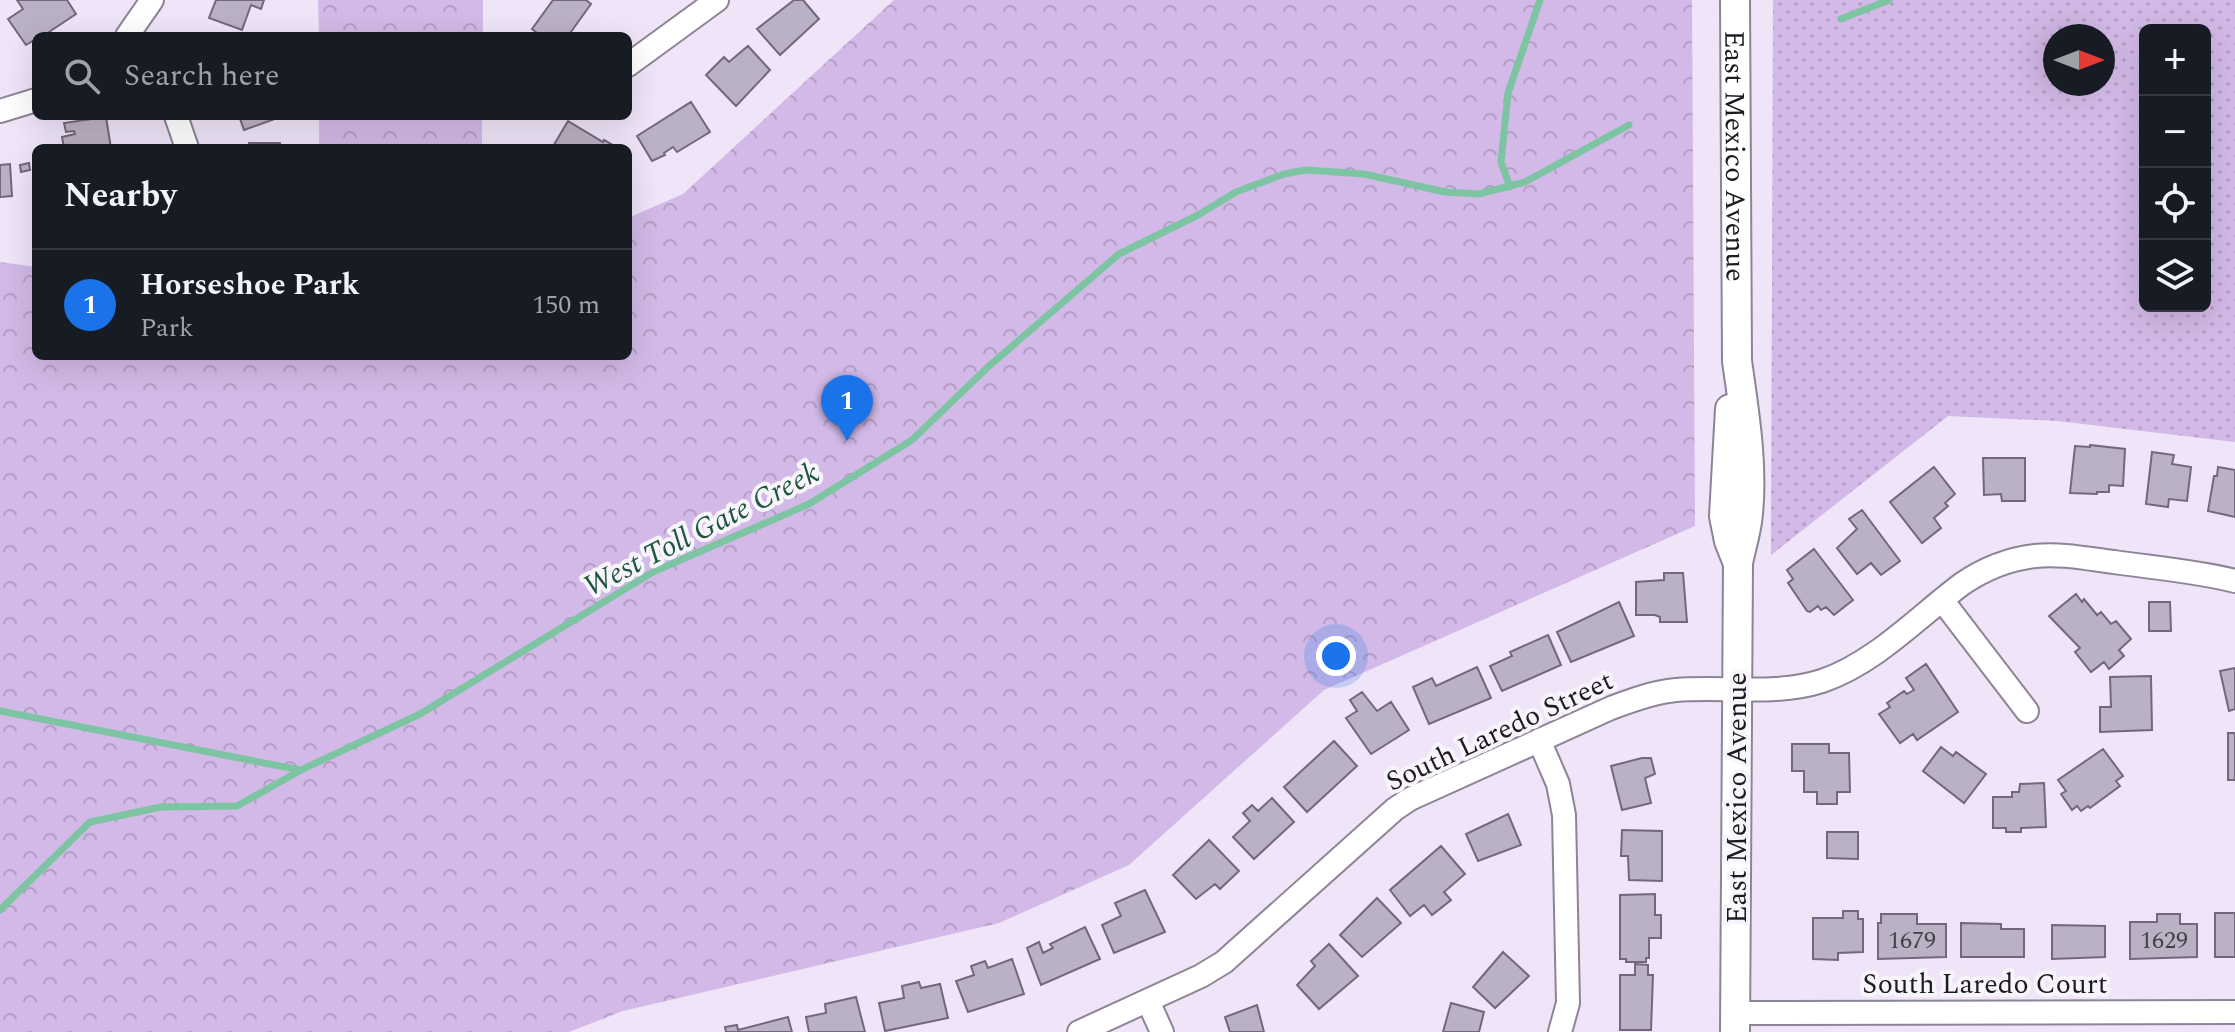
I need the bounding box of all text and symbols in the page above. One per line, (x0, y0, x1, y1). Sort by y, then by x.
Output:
north arrow (2043, 24, 2115, 96)
map controls (2139, 24, 2211, 312)
button: + (2139, 24, 2211, 96)
street label: East Mexico Avenue (1712, 30, 1757, 282)
search box (32, 32, 632, 120)
text: Search here (124, 53, 280, 99)
icon: search (60, 54, 104, 98)
button: − (2139, 96, 2211, 168)
button: locate (2139, 168, 2211, 240)
text: Nearby (64, 170, 177, 222)
button: layers (2139, 240, 2211, 312)
text: Horseshoe Park (140, 262, 359, 308)
text: 1 (83, 285, 97, 325)
text: 150 m (532, 285, 600, 325)
text: Park (140, 308, 194, 348)
pin: 1 (821, 375, 873, 441)
water label: West Toll Gate Creek (575, 450, 828, 609)
your location (1316, 636, 1356, 676)
street label: South Laredo Street (1379, 660, 1621, 803)
street label: East Mexico Avenue (1716, 672, 1759, 924)
house number: 1679 (1888, 923, 1936, 959)
house number: 1629 (2140, 923, 2188, 959)
street label: South Laredo Court (1862, 963, 2108, 1006)

